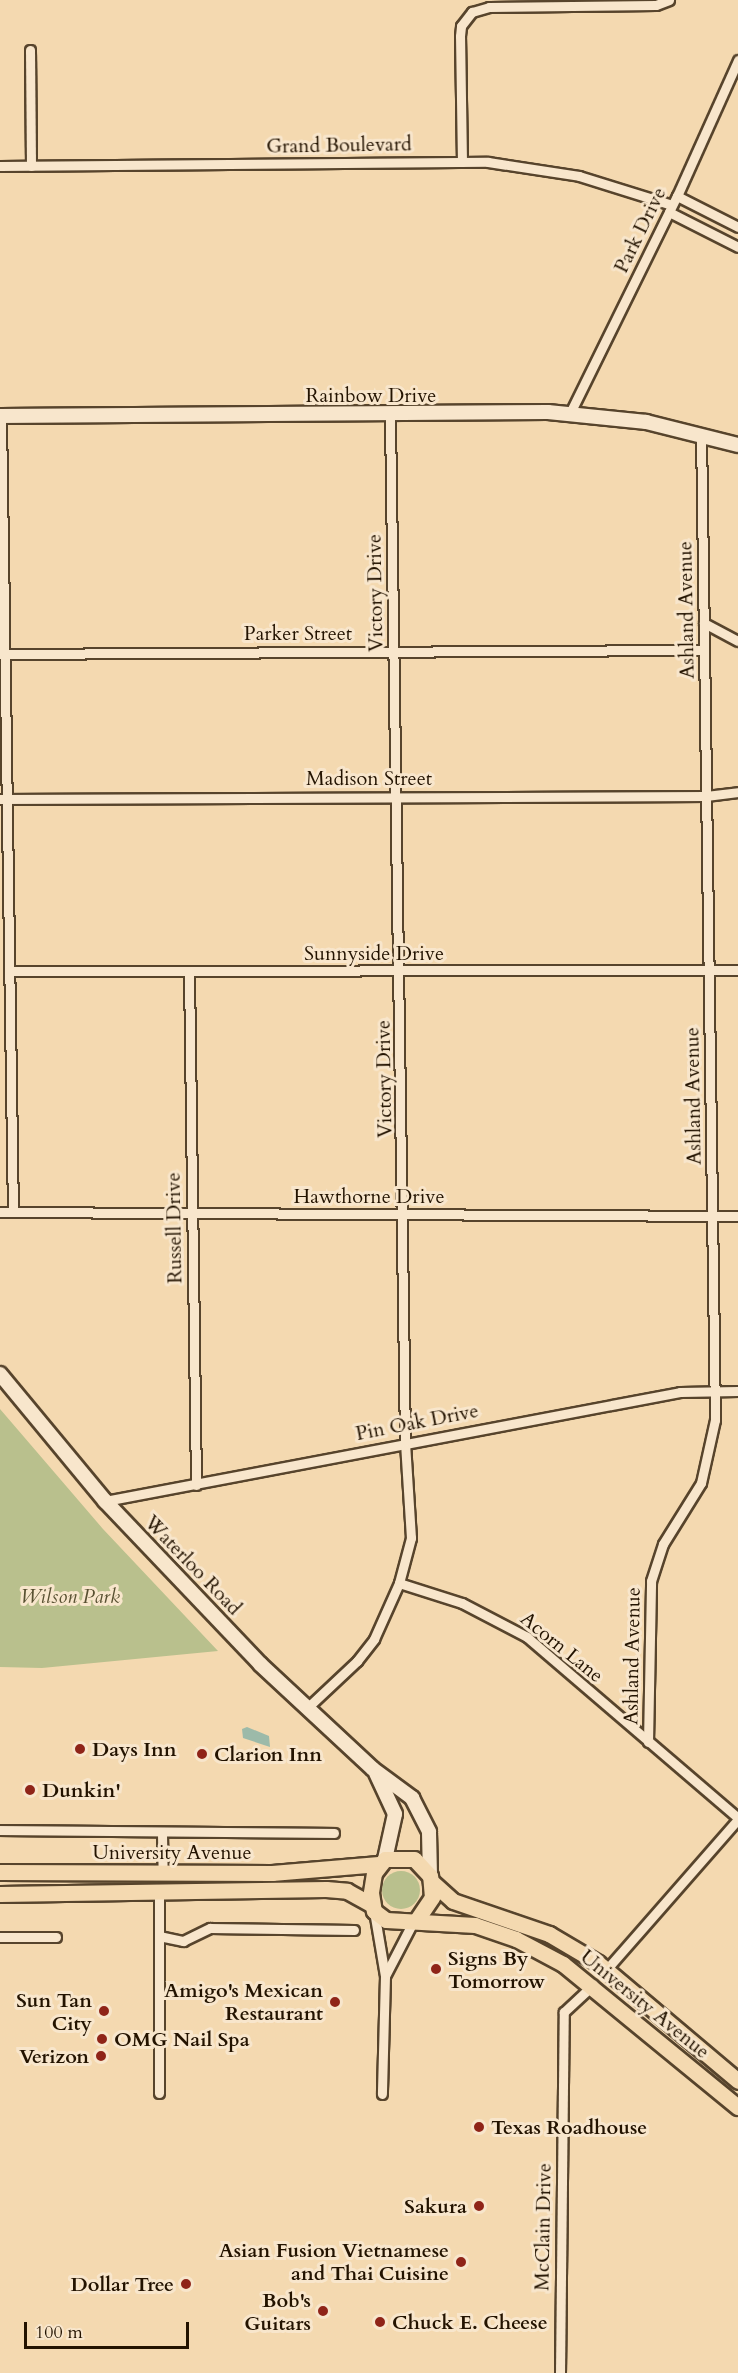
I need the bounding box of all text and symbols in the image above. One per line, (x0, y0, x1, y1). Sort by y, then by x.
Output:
street label: Grand Boulevard (266, 132, 412, 158)
street label: Park Drive (609, 183, 671, 277)
street label: Rainbow Drive (306, 383, 436, 407)
street label: Victory Drive (362, 534, 388, 652)
street label: Ashland Avenue (673, 541, 699, 679)
street label: Parker Street (244, 621, 352, 645)
street label: Madison Street (306, 766, 432, 790)
street label: Sunnyside Drive (304, 941, 444, 965)
street label: Victory Drive (371, 1020, 397, 1138)
street label: Ashland Avenue (680, 1027, 706, 1165)
street label: Russell Drive (161, 1172, 187, 1284)
street label: Hawthorne Drive (294, 1184, 444, 1208)
street label: Pin Oak Drive (354, 1398, 480, 1446)
street label: Waterloo Road (139, 1510, 247, 1620)
park label: Wilson Park (20, 1584, 120, 1608)
street label: Ashland Avenue (619, 1587, 645, 1725)
street label: Acorn Lane (516, 1606, 608, 1688)
place label: Days Inn (92, 1737, 177, 1761)
marker: Days Inn (73, 1742, 87, 1756)
place label: Clarion Inn (214, 1742, 322, 1766)
marker: Clarion Inn (195, 1747, 209, 1761)
place label: Dunkin' (42, 1778, 121, 1802)
marker: Dunkin' (23, 1783, 37, 1797)
street label: University Avenue (92, 1840, 252, 1864)
street label: University Avenue (576, 1945, 714, 2063)
place label: Signs By Tomorrow (448, 1946, 545, 1993)
marker: Signs By Tomorrow (429, 1962, 443, 1976)
place label: Amigo's Mexican Restaurant (164, 1978, 323, 2025)
place label: Sun Tan City (16, 1988, 92, 2035)
marker: Amigo's Mexican Restaurant (328, 1995, 342, 2009)
marker: Sun Tan City (97, 2004, 111, 2018)
place label: OMG Nail Spa (114, 2027, 250, 2051)
marker: OMG Nail Spa (95, 2032, 109, 2046)
place label: Verizon (19, 2044, 89, 2068)
marker: Verizon (94, 2049, 108, 2063)
place label: Texas Roadhouse (491, 2115, 647, 2139)
marker: Texas Roadhouse (472, 2120, 486, 2134)
street label: McClain Drive (530, 2163, 556, 2291)
place label: Sakura (404, 2194, 467, 2218)
marker: Sakura (472, 2199, 486, 2213)
place label: Asian Fusion Vietnamese and Thai Cuisine (219, 2238, 449, 2285)
marker: Asian Fusion Vietnamese and Thai Cuisine (454, 2255, 468, 2269)
place label: Dollar Tree (71, 2272, 174, 2296)
marker: Dollar Tree (179, 2277, 193, 2291)
place label: Bob's Guitars (244, 2288, 311, 2335)
marker: Bob's Guitars (316, 2304, 330, 2318)
scale bar (27, 2310, 192, 2348)
place label: Chuck E. Cheese (392, 2310, 548, 2334)
marker: Chuck E. Cheese (373, 2315, 387, 2329)
text: 100 m (35, 2320, 83, 2345)

